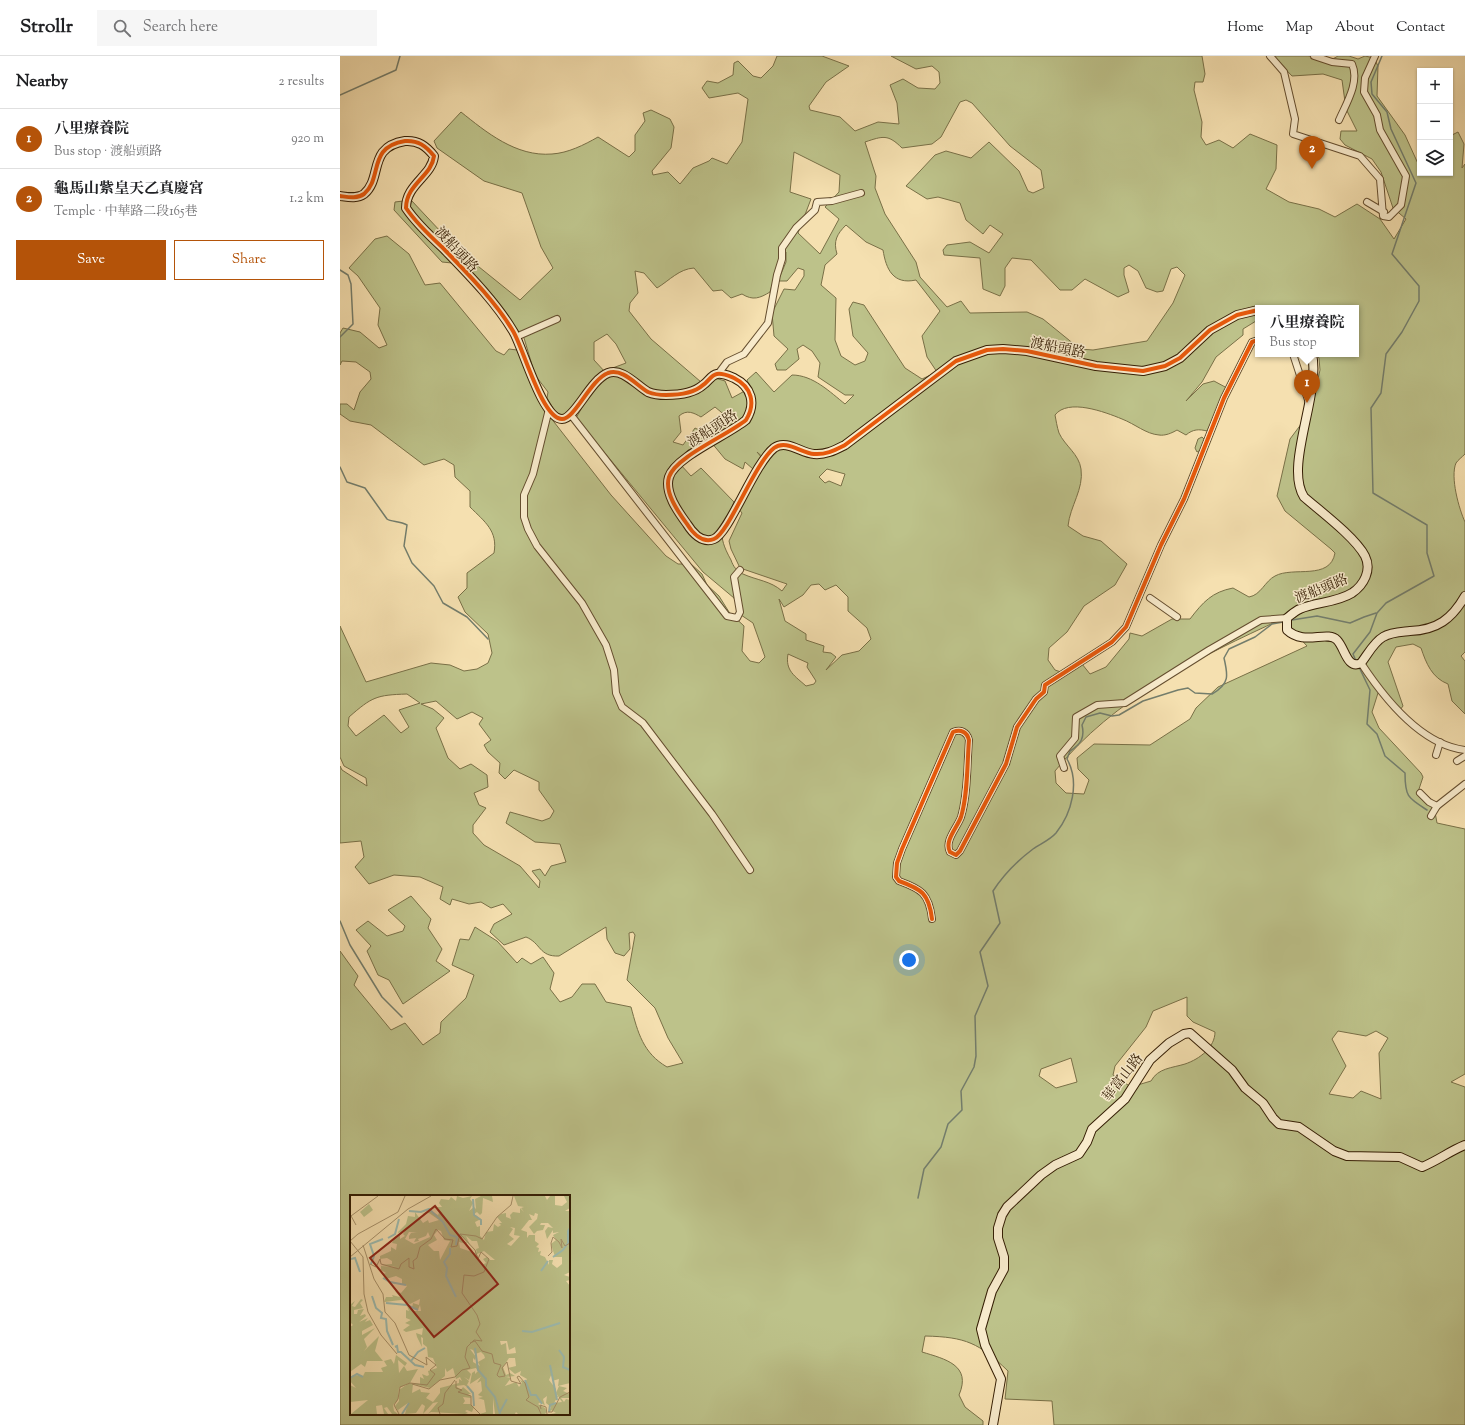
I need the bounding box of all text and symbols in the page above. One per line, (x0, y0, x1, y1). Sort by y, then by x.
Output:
search box (97, 10, 377, 46)
text: Strollr (20, 14, 73, 41)
icon: search (111, 17, 133, 39)
text: Search here (143, 17, 218, 38)
text: Home (1227, 18, 1264, 38)
text: Map (1286, 18, 1313, 38)
text: About (1335, 18, 1374, 38)
text: Contact (1396, 18, 1445, 38)
map controls (1417, 68, 1453, 176)
button: + (1417, 68, 1453, 104)
text: Nearby (16, 70, 68, 94)
text: 2 results (279, 73, 324, 91)
button: − (1417, 104, 1453, 140)
text: 八里療養院 (54, 119, 129, 140)
text: 1 (27, 130, 31, 148)
text: 920 m (291, 130, 324, 148)
pin: 2 (1299, 136, 1325, 169)
button: layers (1417, 140, 1453, 176)
text: Bus stop · 渡船頭路 (54, 143, 162, 161)
text: 龜馬山紫皇天乙真慶宮 (54, 179, 204, 200)
text: 2 (26, 190, 32, 208)
text: 1.2 km (290, 190, 324, 208)
text: Temple · 中華路二段165巷 (54, 203, 198, 221)
street label: 渡船頭路 (429, 223, 482, 278)
button: Save (16, 240, 166, 280)
button: Share (174, 240, 324, 280)
popup (1255, 305, 1359, 357)
text: 八里療養院 (1269, 313, 1345, 334)
street label: 渡船頭路 (1028, 334, 1087, 364)
text: Bus stop (1269, 334, 1317, 352)
pin: 1 (1294, 370, 1320, 403)
street label: 渡船頭路 (684, 406, 742, 453)
street label: 渡船頭路 (1292, 570, 1351, 610)
your location (899, 950, 919, 970)
street label: 華富山路 (1098, 1050, 1149, 1106)
inset map (350, 1195, 570, 1415)

